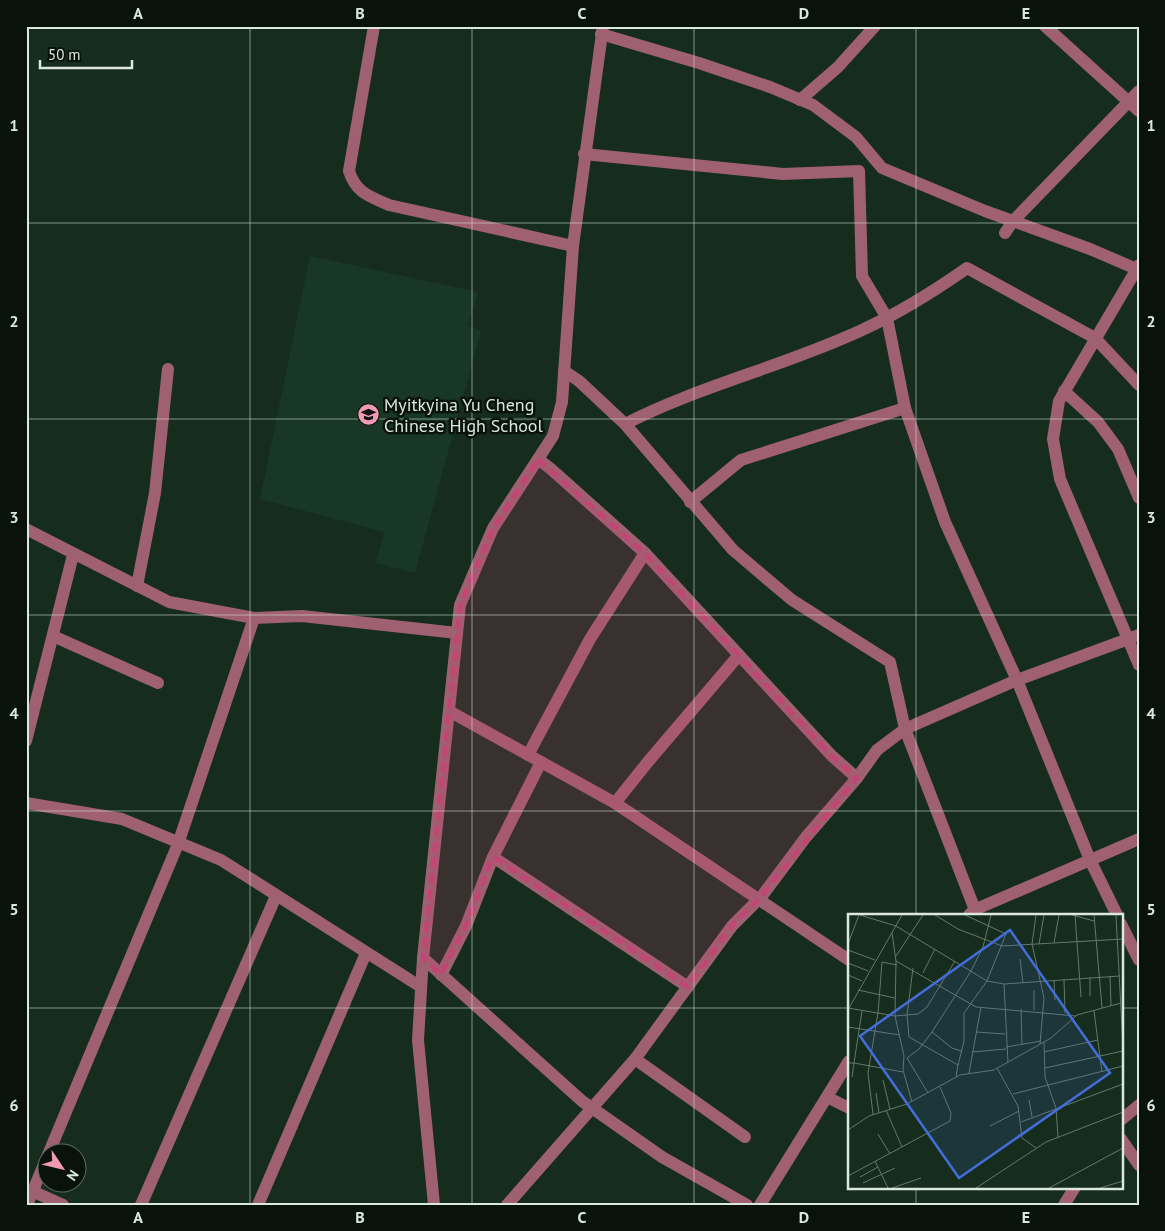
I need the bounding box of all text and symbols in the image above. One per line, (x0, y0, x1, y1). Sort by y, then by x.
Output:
text: A (133, 3, 143, 23)
text: B (355, 3, 365, 23)
text: C (578, 3, 587, 23)
text: D (799, 3, 809, 23)
text: E (1022, 3, 1030, 23)
scale bar (40, 38, 132, 70)
text: 50 m (48, 45, 81, 64)
text: 1 (9, 115, 19, 135)
text: 1 (1146, 115, 1156, 135)
text: 2 (9, 311, 19, 331)
text: 2 (1146, 311, 1156, 331)
place label: Myitkyina Yu Cheng Chinese High School (384, 393, 544, 437)
school or university icon: Myitkyina Yu Cheng Chinese High School (356, 403, 380, 427)
text: 3 (9, 507, 19, 527)
text: 3 (1146, 507, 1156, 527)
text: 4 (9, 703, 19, 723)
text: 4 (1146, 703, 1156, 723)
text: 5 (9, 899, 19, 919)
text: 5 (1146, 899, 1156, 919)
inset map (848, 914, 1122, 1188)
text: 6 (9, 1095, 19, 1115)
text: 6 (1146, 1095, 1156, 1115)
north arrow (38, 1144, 88, 1194)
text: N (63, 1167, 83, 1184)
text: A (133, 1207, 143, 1227)
text: B (355, 1207, 365, 1227)
text: C (578, 1207, 587, 1227)
text: D (799, 1207, 809, 1227)
text: E (1022, 1207, 1030, 1227)

